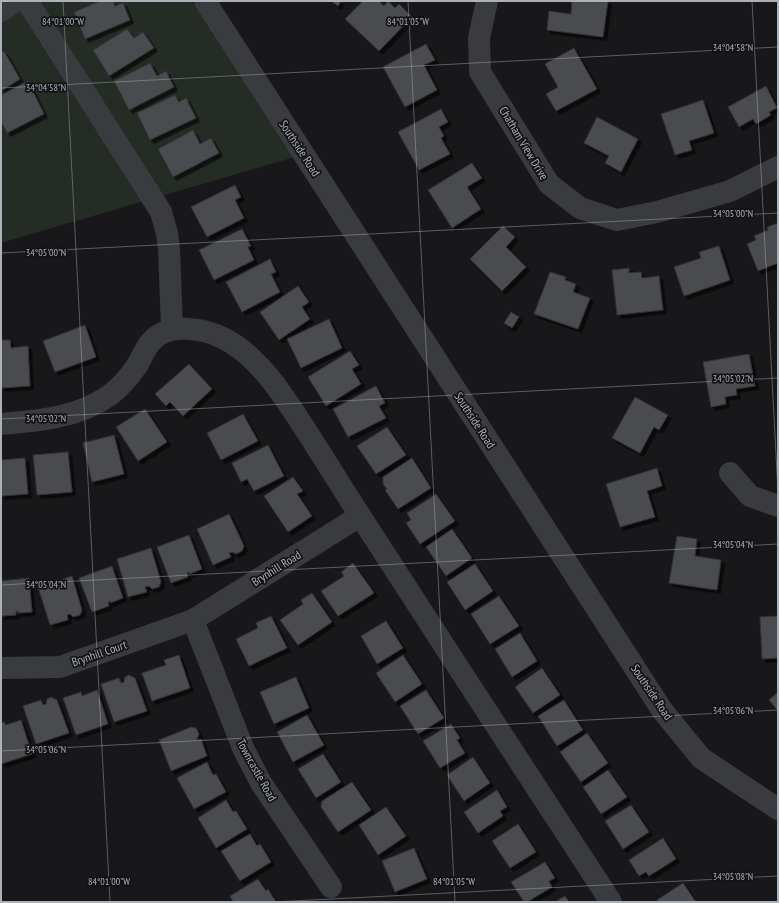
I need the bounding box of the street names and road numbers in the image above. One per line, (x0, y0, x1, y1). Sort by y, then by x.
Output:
street label: Chatham View Drive (496, 103, 552, 183)
street label: Southside Road (276, 117, 324, 179)
street label: Southside Road (451, 389, 499, 451)
street label: Brynhill Road (249, 547, 303, 589)
street label: Brynhill Court (70, 636, 129, 669)
street label: Southside Road (628, 661, 676, 723)
street label: Towncastle Road (234, 736, 280, 804)

